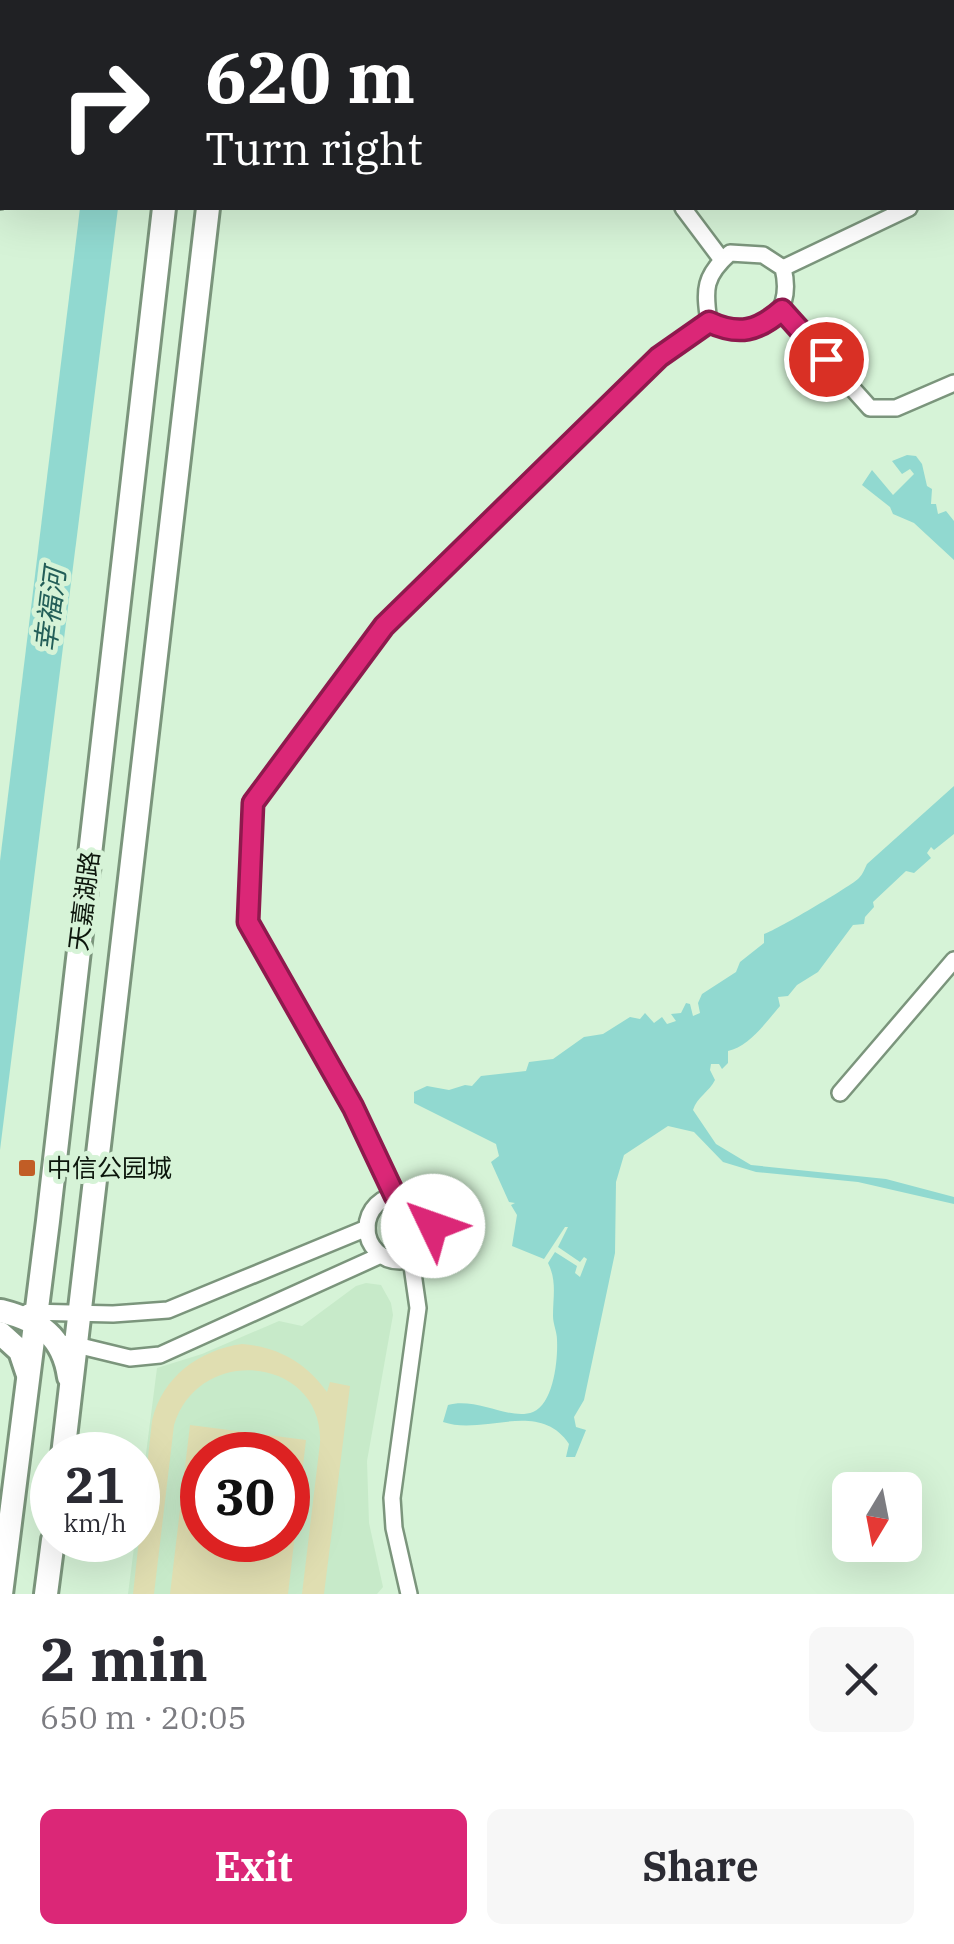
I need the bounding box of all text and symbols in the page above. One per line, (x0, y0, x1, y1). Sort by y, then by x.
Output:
text: 620 m (205, 31, 415, 122)
icon: right (40, 40, 170, 170)
text: Turn right (205, 119, 423, 177)
pin (784, 317, 869, 402)
icon: arrive (799, 332, 854, 387)
water label: 幸福河 (26, 561, 74, 654)
street label: 天嘉湖路 (61, 849, 106, 953)
place label: 中信公园城 (47, 1151, 172, 1184)
marker: 中信公园城 (16, 1157, 38, 1179)
position arrow (381, 1174, 485, 1278)
speed limit sign: 30 (180, 1432, 310, 1562)
text: 21 (65, 1452, 125, 1517)
north arrow (832, 1472, 922, 1562)
map controls (832, 1472, 922, 1562)
text: km/h (63, 1506, 127, 1539)
text: 2 min (40, 1619, 208, 1698)
button: close (809, 1627, 914, 1732)
text: 650 m · 20:05 (40, 1696, 247, 1738)
button: Exit (40, 1809, 467, 1924)
button: Share (487, 1809, 914, 1924)

